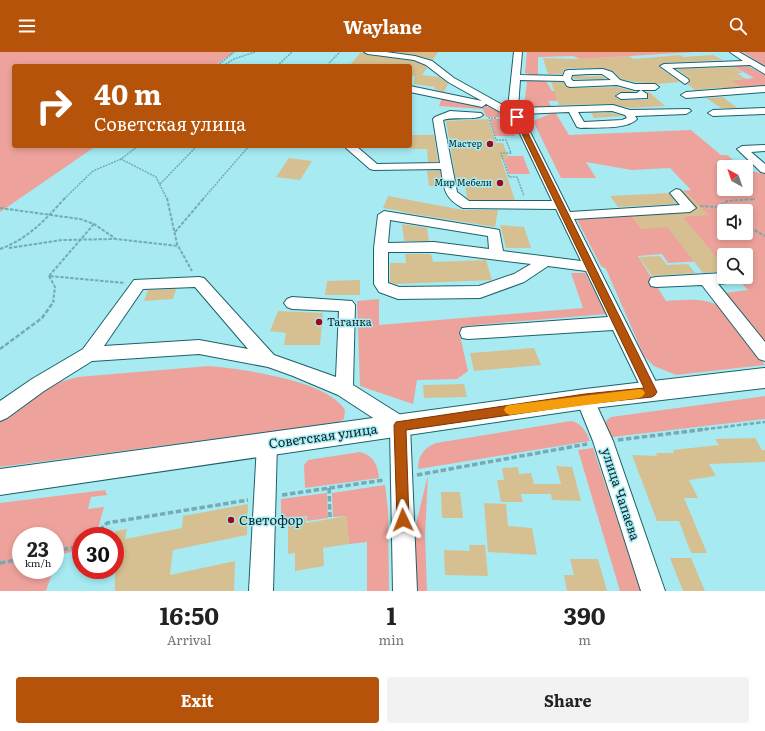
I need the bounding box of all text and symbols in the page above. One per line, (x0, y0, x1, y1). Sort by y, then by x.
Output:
text: Waylane (343, 13, 422, 40)
icon: menu (16, 15, 38, 37)
icon: search (727, 15, 749, 37)
text: 40 m (94, 72, 162, 114)
icon: right (28, 80, 80, 132)
pin (500, 100, 534, 134)
icon: arrive (506, 106, 528, 128)
text: Советская улица (94, 110, 246, 137)
place label: Мастер (448, 136, 482, 150)
marker: Мастер (485, 139, 495, 149)
north arrow (717, 160, 753, 196)
map controls (717, 160, 753, 284)
place label: Мир Мебели (434, 175, 492, 189)
marker: Мир Мебели (495, 178, 505, 188)
button: sound (717, 204, 753, 240)
button: search (717, 248, 753, 284)
place label: Таганка (327, 313, 372, 329)
marker: Таганка (314, 317, 324, 327)
street label: Советская улица (267, 418, 379, 453)
street label: улица Чапаева (598, 445, 645, 543)
position arrow (382, 499, 424, 541)
place label: Светофор (239, 510, 303, 529)
marker: Светофор (226, 515, 236, 525)
speed limit sign: 30 (72, 527, 124, 579)
text: 23 (27, 533, 49, 563)
text: km/h (25, 555, 51, 570)
text: 16:50 (159, 597, 219, 632)
text: 1 (386, 597, 396, 632)
text: 390 (564, 597, 606, 632)
text: Arrival (167, 630, 211, 649)
text: min (379, 630, 404, 649)
text: m (578, 630, 591, 649)
button: Exit (16, 677, 379, 723)
button: Share (387, 677, 749, 723)

